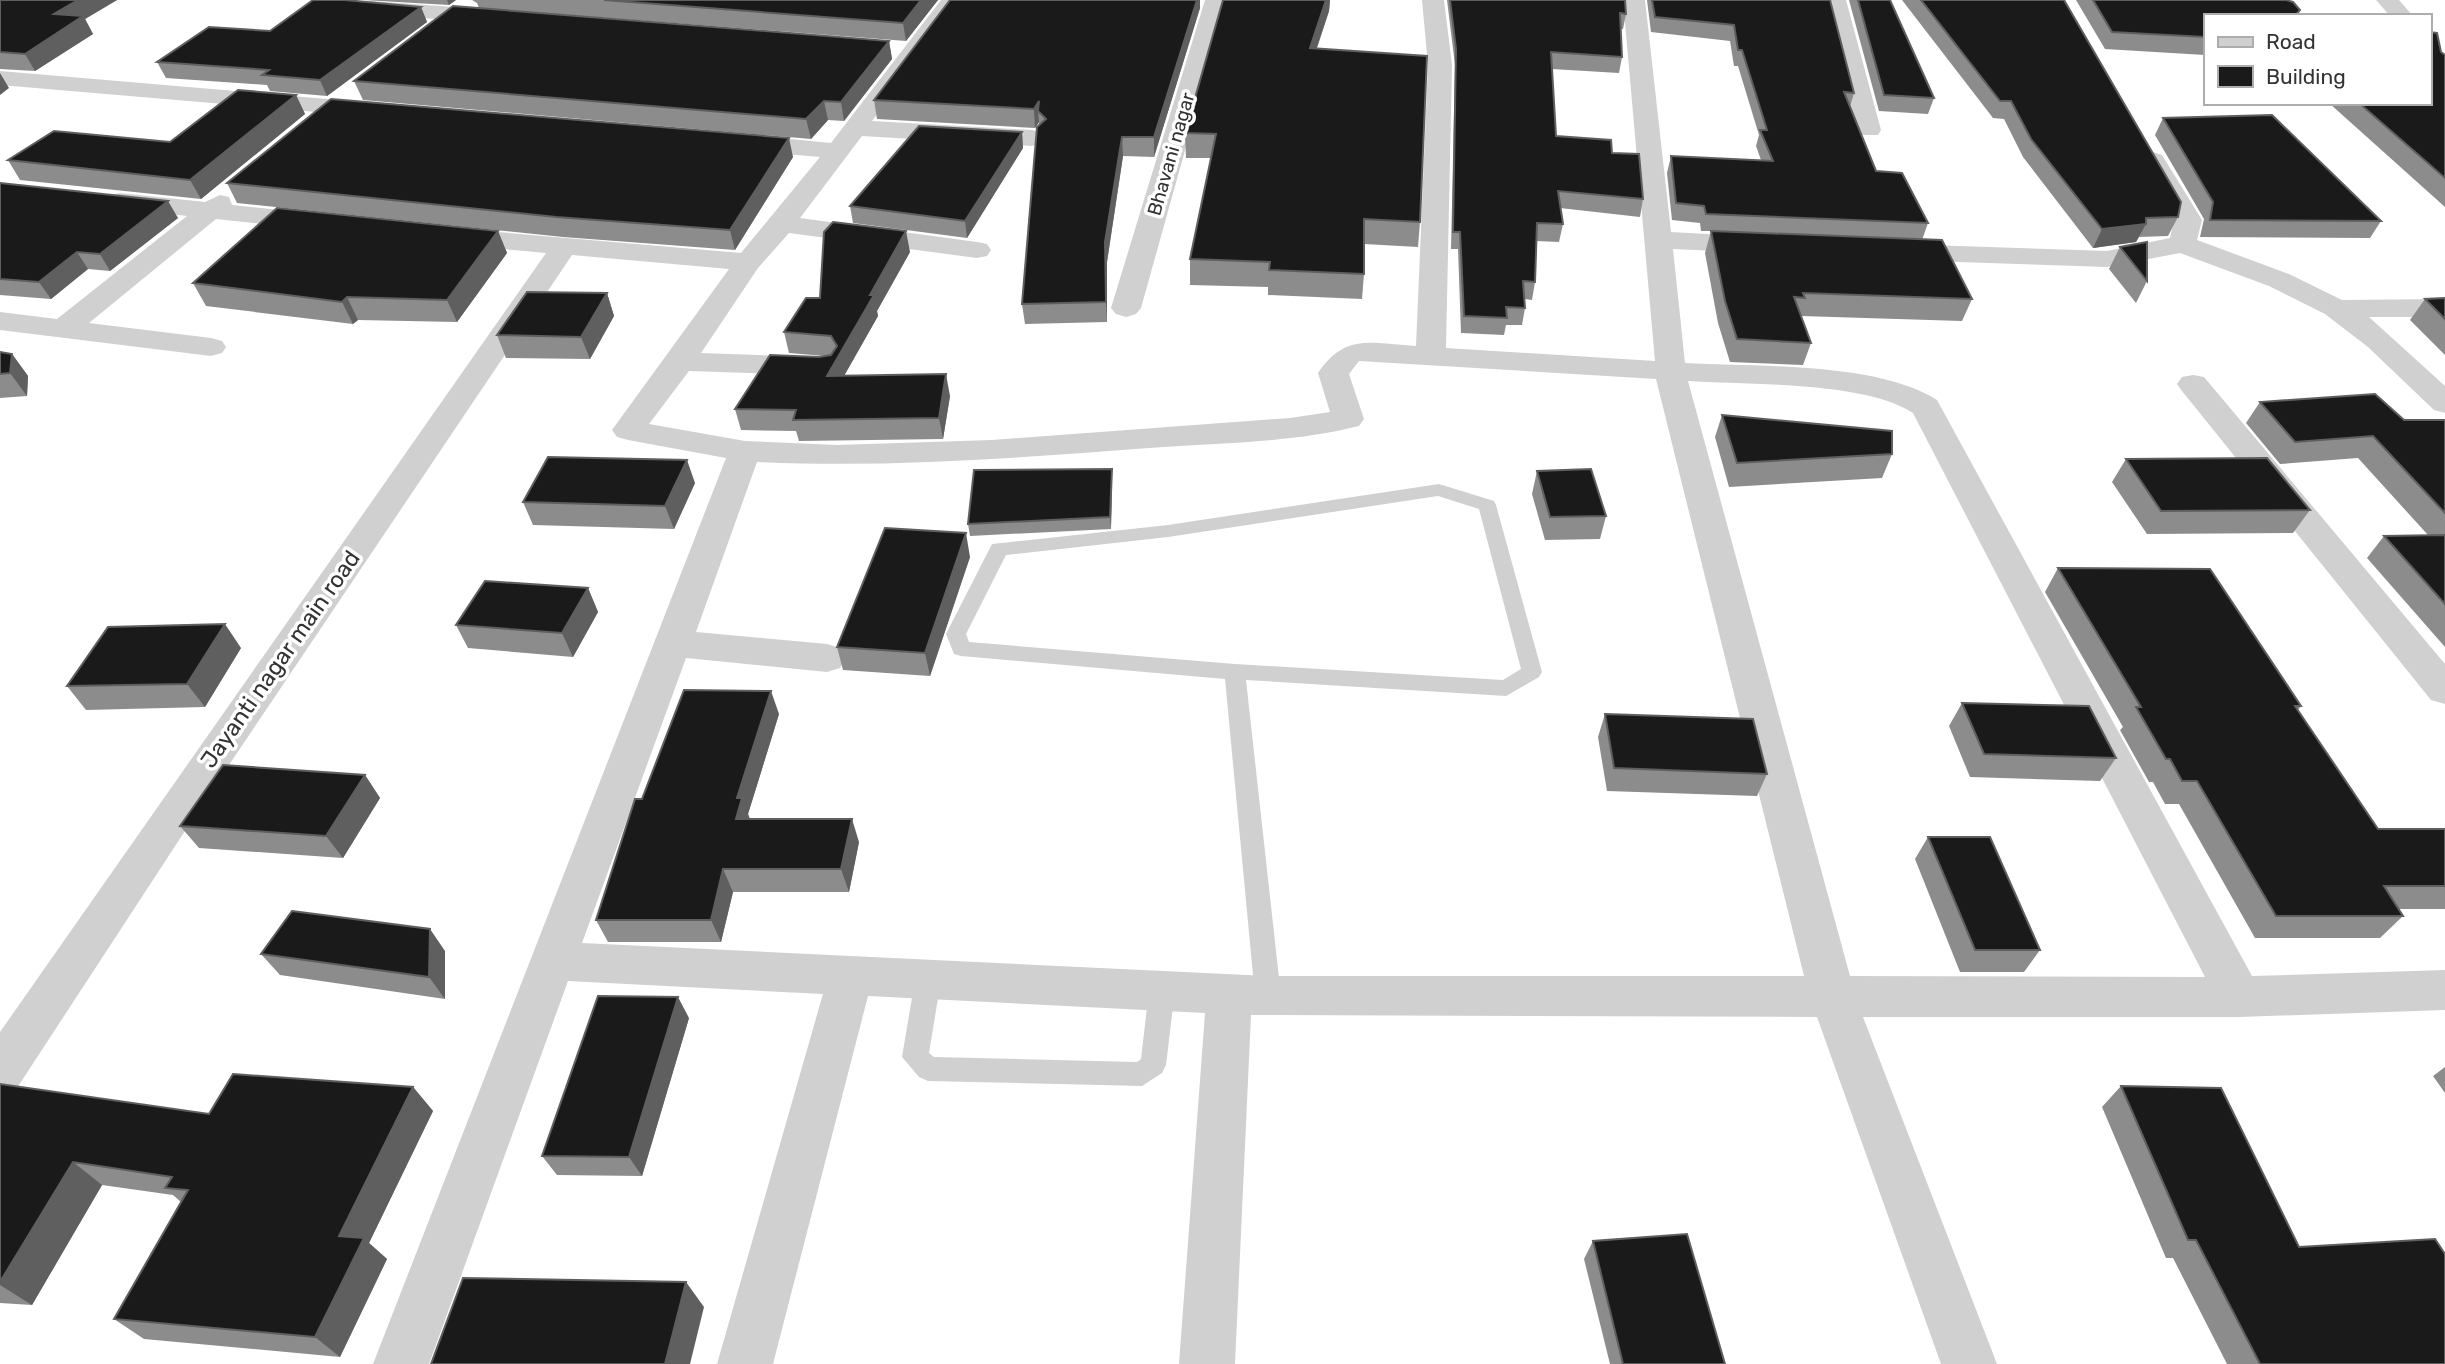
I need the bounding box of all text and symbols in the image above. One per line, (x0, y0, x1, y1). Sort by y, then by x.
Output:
legend (2204, 14, 2431, 105)
text: Road (2266, 29, 2316, 54)
text: Building (2266, 64, 2346, 89)
street label: Bhavani nagar (1142, 89, 1200, 218)
street label: Jayanti nagar main road (194, 545, 366, 773)

